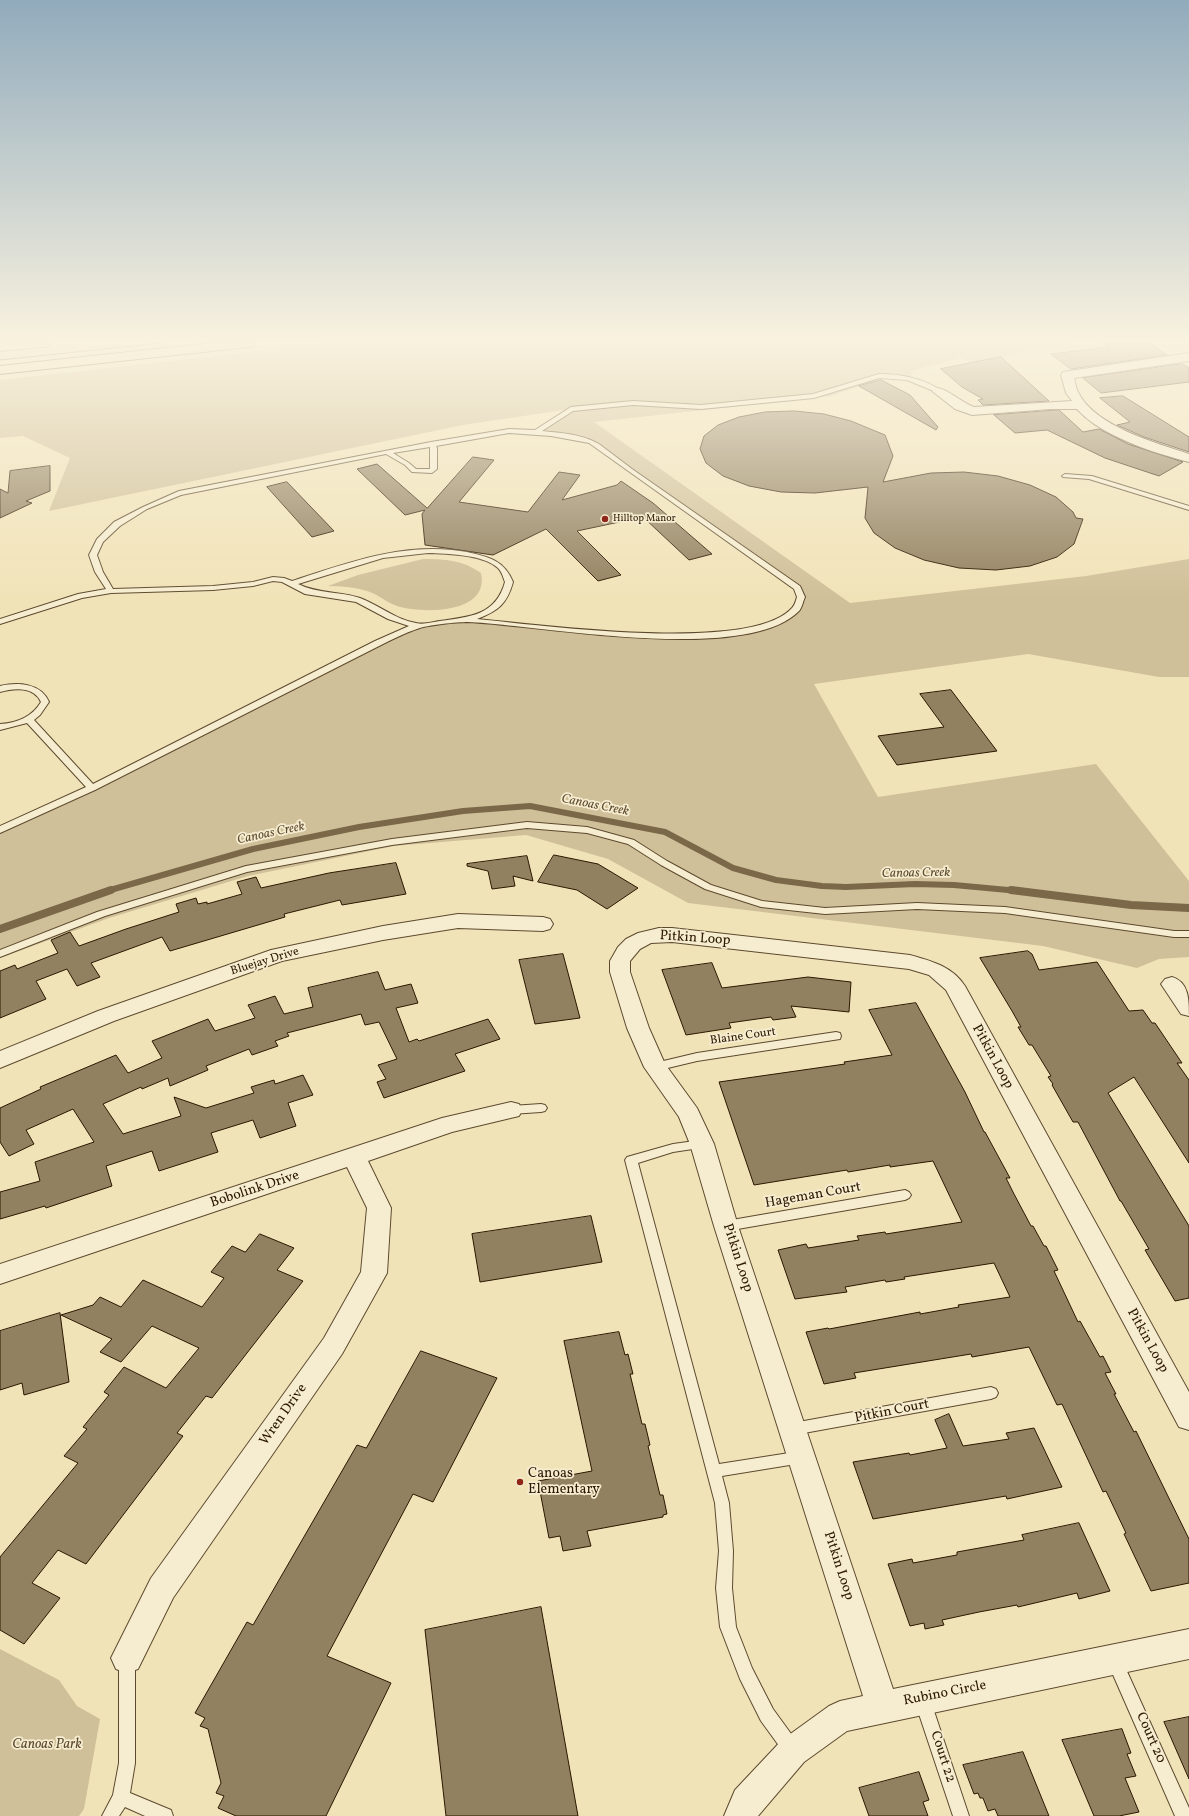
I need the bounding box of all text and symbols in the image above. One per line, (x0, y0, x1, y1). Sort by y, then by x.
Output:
place label: Hilltop Manor (613, 513, 676, 525)
marker: Hilltop Manor (600, 514, 610, 524)
water label: Canoas Creek (560, 792, 630, 820)
water label: Canoas Creek (236, 819, 306, 849)
water label: Canoas Creek (882, 866, 950, 882)
street label: Pitkin Loop (659, 928, 731, 950)
street label: Bluejay Drive (229, 945, 301, 979)
street label: Pitkin Loop (967, 1022, 1017, 1092)
street label: Blaine Court (709, 1025, 777, 1049)
street label: Bobolink Drive (208, 1168, 302, 1212)
street label: Hageman Court (764, 1179, 862, 1213)
street label: Pitkin Loop (718, 1222, 756, 1294)
street label: Pitkin Loop (1122, 1306, 1172, 1376)
street label: Wren Drive (257, 1381, 311, 1449)
street label: Pitkin Court (853, 1397, 931, 1427)
place label: Canoas Elementary (528, 1466, 600, 1498)
marker: Canoas Elementary (515, 1477, 525, 1487)
street label: Pitkin Loop (819, 1530, 857, 1602)
street label: Rubino Circle (902, 1678, 988, 1710)
street label: Court 20 (1131, 1710, 1169, 1766)
street label: Court 22 (926, 1729, 958, 1785)
park label: Canoas Park (12, 1737, 82, 1753)

